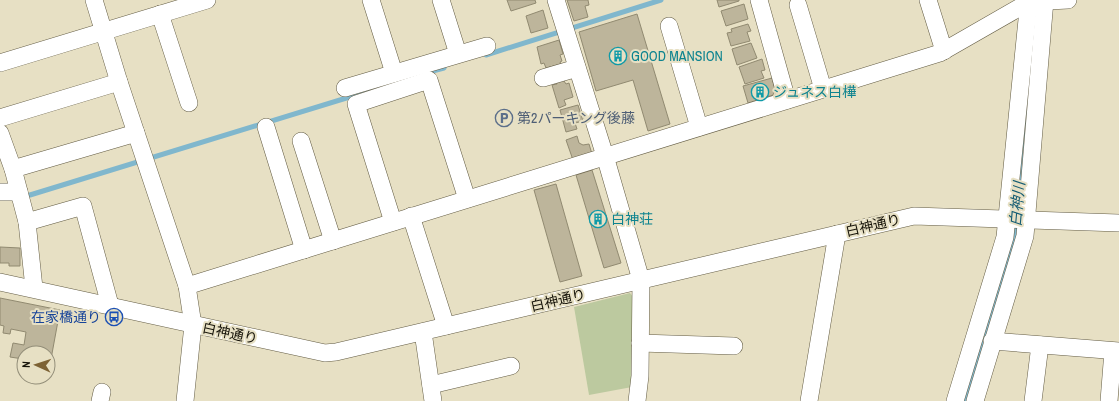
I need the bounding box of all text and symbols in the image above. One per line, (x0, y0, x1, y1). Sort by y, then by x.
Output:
building icon: GOOD MANSION (608, 46, 628, 66)
place label: GOOD MANSION (631, 47, 723, 65)
building icon: ジュネス白樺 (750, 82, 770, 102)
place label: ジュネス白樺 (773, 83, 856, 101)
parking icon: 第2パーキング後藤 (494, 108, 514, 128)
place label: 第2パーキング後藤 (517, 109, 635, 127)
water label: 白神川 (1005, 179, 1030, 227)
building icon: 白神荘 (588, 209, 608, 229)
place label: 白神荘 (611, 210, 653, 228)
street label: 白神通り (844, 210, 902, 240)
street label: 白神通り (529, 285, 587, 315)
bus stop icon: 在家橋通り (104, 307, 124, 327)
place label: 在家橋通り (31, 308, 101, 326)
street label: 白神通り (201, 318, 259, 348)
north arrow (16, 345, 56, 385)
text: N (19, 361, 33, 368)

